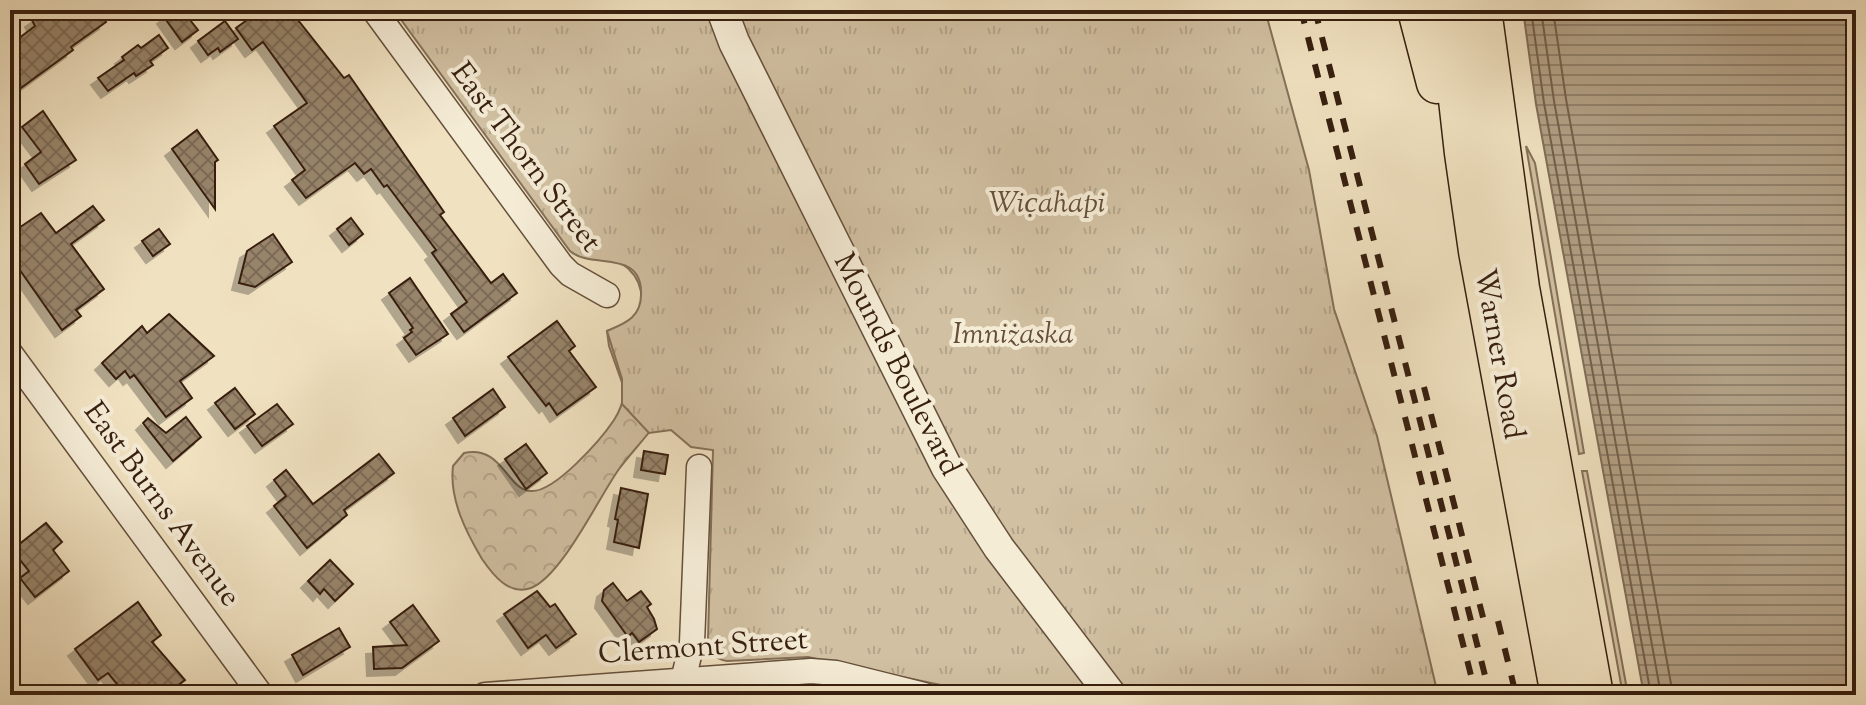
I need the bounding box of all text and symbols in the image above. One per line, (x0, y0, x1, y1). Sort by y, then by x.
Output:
street label: East Thorn Street (439, 54, 611, 262)
park label: Wic̣aḣapi (989, 183, 1105, 226)
street label: Mounds Boulevard (821, 246, 971, 484)
street label: Warner Road (1462, 265, 1534, 443)
park label: Imniżaska (952, 314, 1074, 357)
street label: East Burns Avenue (72, 394, 250, 616)
street label: Clermont Street (597, 619, 809, 677)

